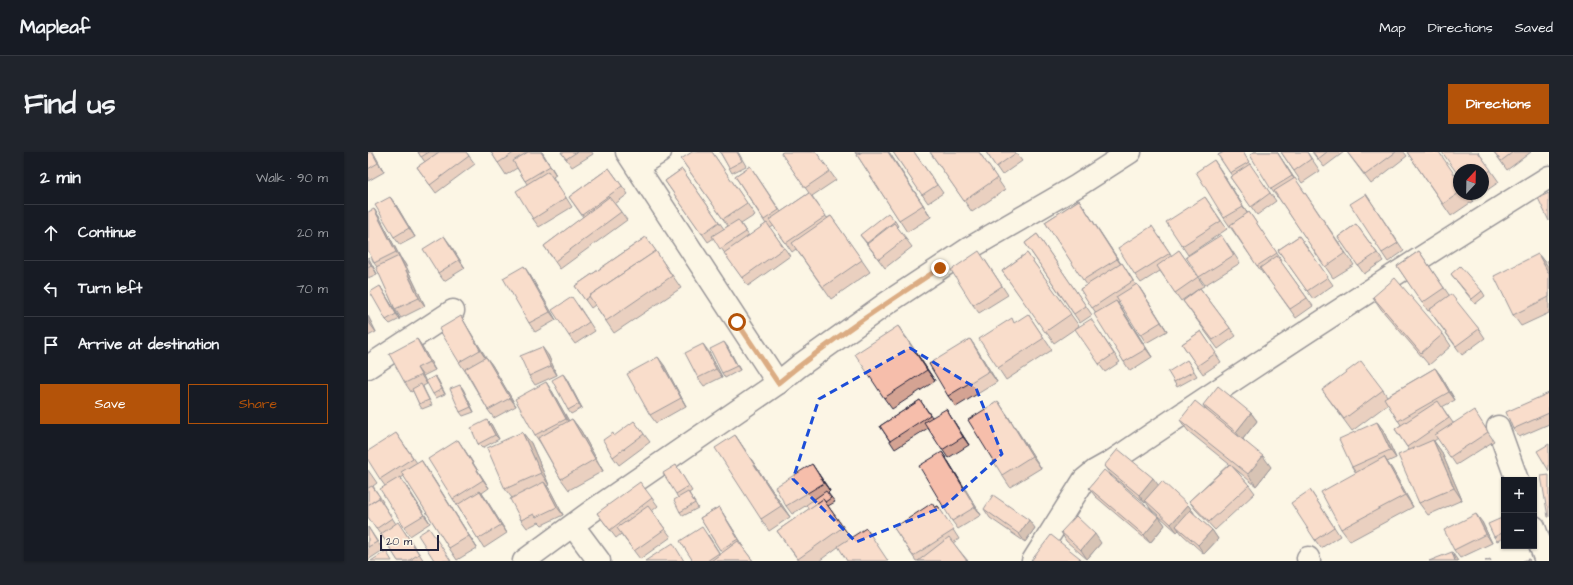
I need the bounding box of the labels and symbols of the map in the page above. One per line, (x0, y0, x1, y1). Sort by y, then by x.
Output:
north arrow (1453, 164, 1489, 200)
route end (931, 259, 949, 277)
route start (728, 313, 746, 331)
scale bar (380, 533, 439, 552)

